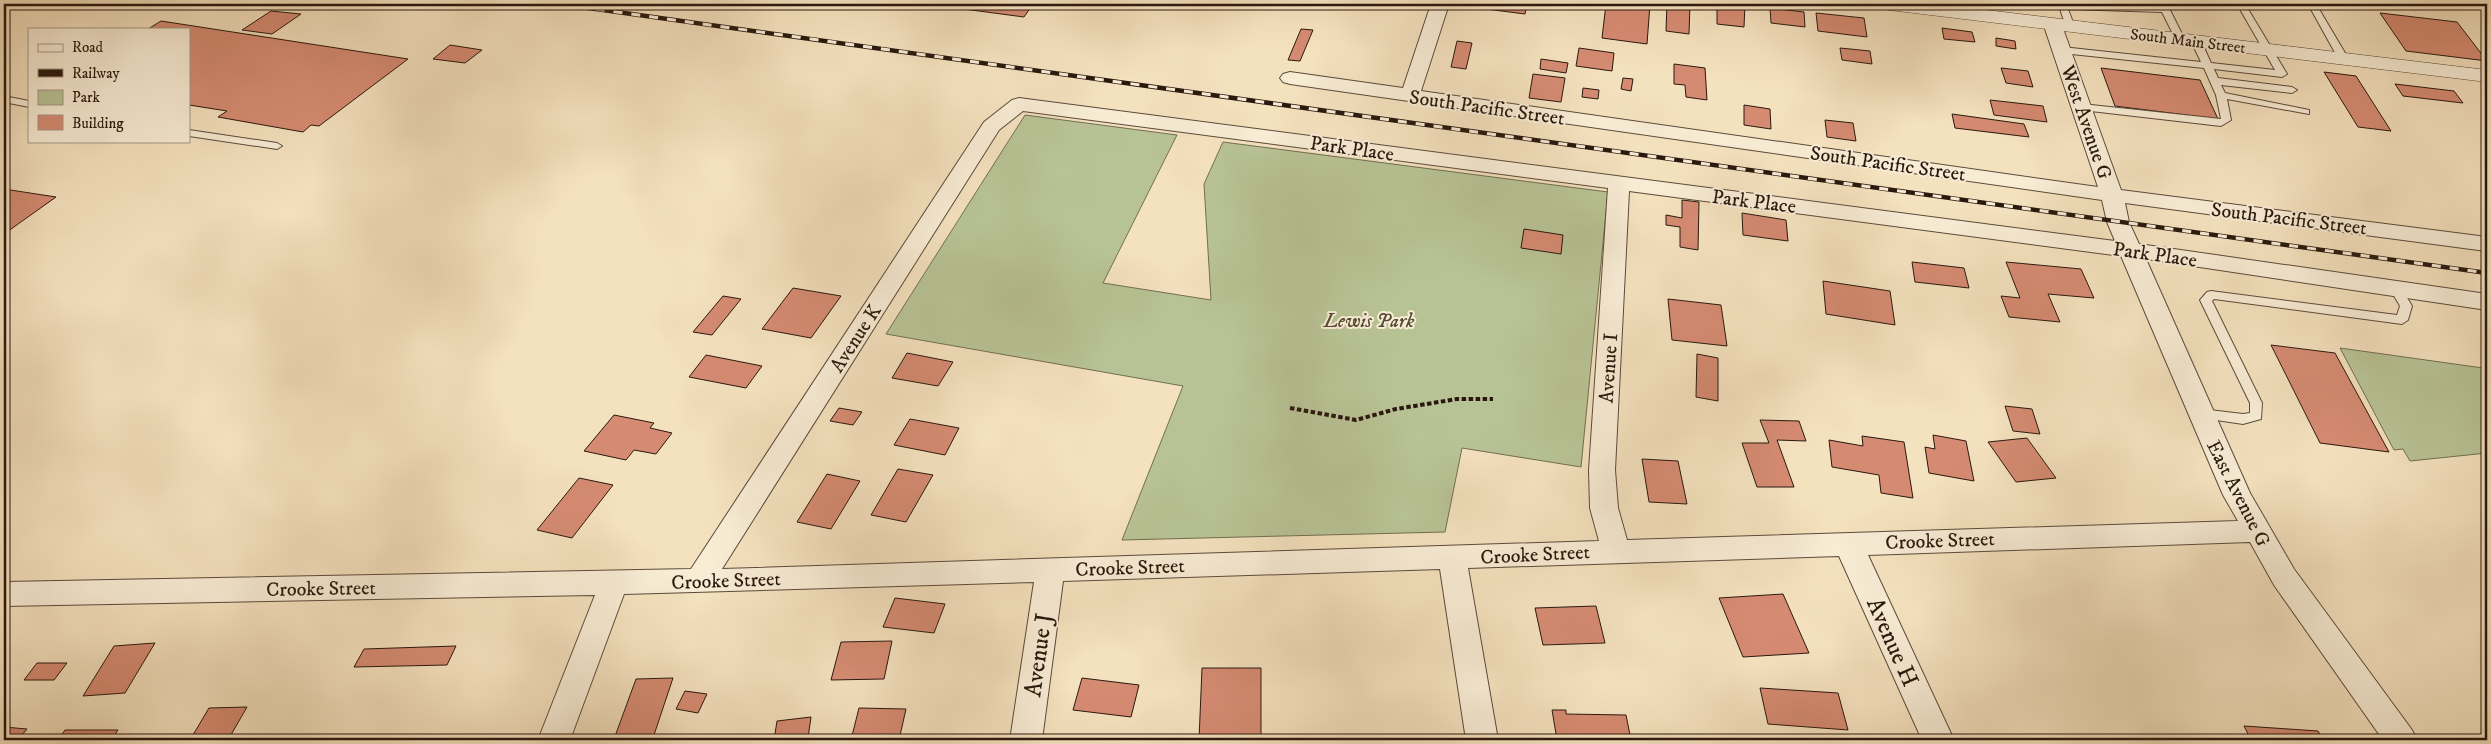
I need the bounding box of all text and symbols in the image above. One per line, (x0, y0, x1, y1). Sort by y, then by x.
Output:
street label: South Main Street (2129, 24, 2247, 58)
legend (28, 28, 190, 142)
text: Road (72, 38, 104, 57)
street label: West Avenue G (2054, 61, 2117, 183)
text: Railway (72, 64, 120, 83)
street label: South Pacific Street (1408, 85, 1566, 132)
text: Park (72, 88, 101, 107)
text: Building (72, 114, 124, 133)
street label: Park Place (1308, 131, 1395, 168)
street label: South Pacific Street (1809, 141, 1967, 188)
street label: Park Place (1710, 185, 1797, 220)
street label: South Pacific Street (2210, 198, 2368, 241)
street label: Park Place (2111, 237, 2198, 274)
street label: Avenue K (825, 300, 887, 378)
park label: Lewis Park (1323, 309, 1415, 334)
street label: Avenue I (1595, 332, 1624, 404)
street label: East Avenue G (2200, 436, 2275, 551)
street label: Crooke Street (1885, 527, 1995, 556)
street label: Crooke Street (1480, 540, 1590, 571)
street label: Crooke Street (1075, 554, 1185, 583)
street label: Crooke Street (671, 567, 781, 596)
street label: Crooke Street (266, 576, 376, 603)
street label: Avenue H (1859, 593, 1925, 692)
street label: Avenue J (1018, 611, 1060, 699)

